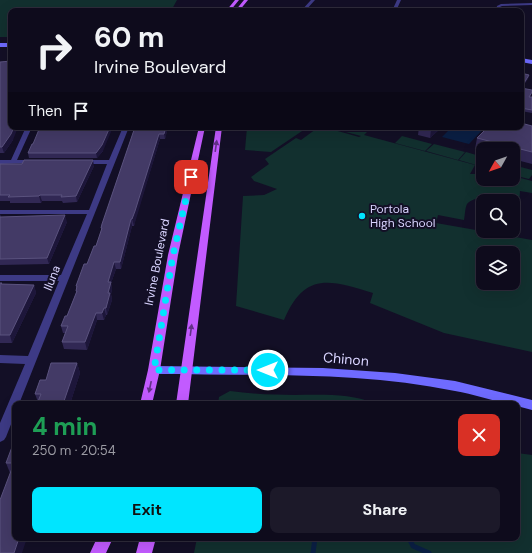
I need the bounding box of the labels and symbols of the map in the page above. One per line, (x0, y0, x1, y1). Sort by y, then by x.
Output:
one-way arrow (213, 140, 219, 152)
north arrow (476, 142, 520, 186)
pin (174, 160, 208, 194)
place label: Portola High School (370, 201, 435, 231)
marker: Portola High School (357, 211, 367, 221)
street label: Irvine Boulevard (141, 217, 173, 307)
street label: Iluna (40, 263, 64, 293)
one-way arrow (188, 324, 194, 336)
street label: Chinon (322, 348, 370, 370)
position arrow (247, 349, 289, 391)
one-way arrow (147, 381, 153, 393)

